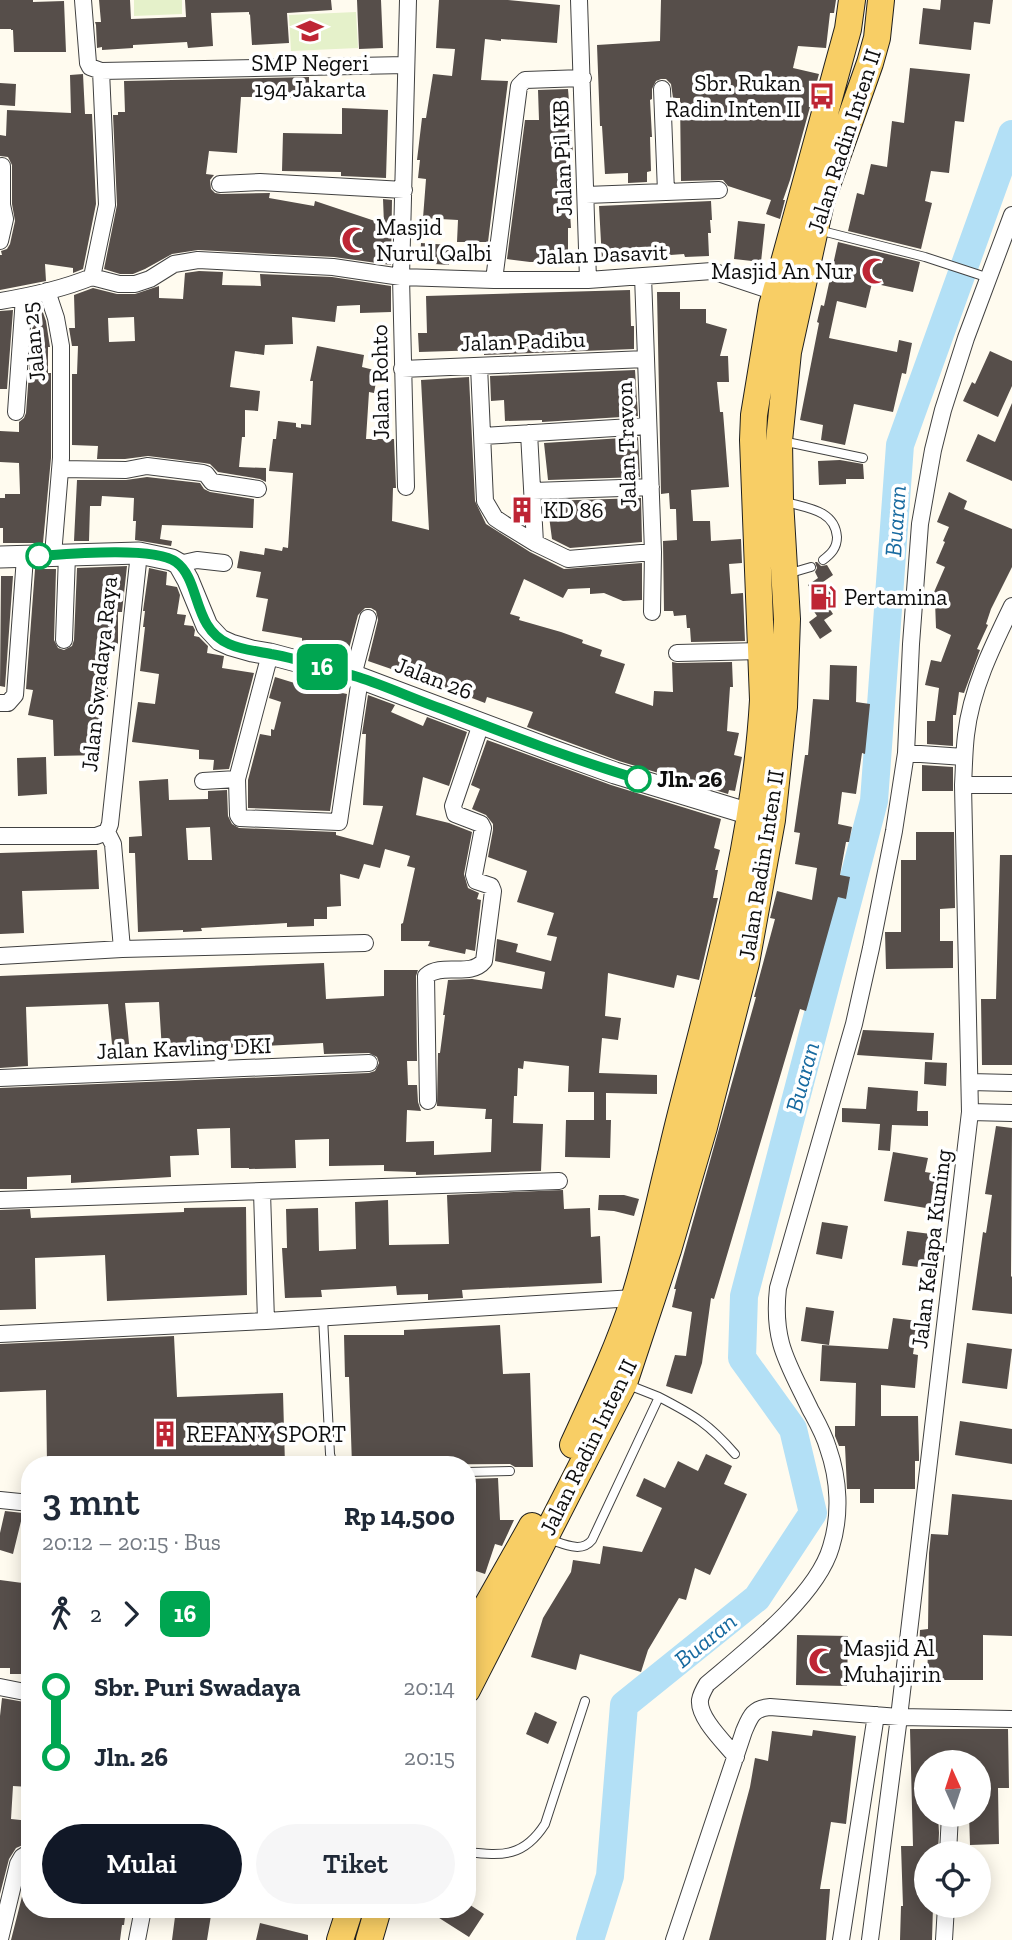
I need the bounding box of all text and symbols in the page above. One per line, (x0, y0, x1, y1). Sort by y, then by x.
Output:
school or university icon: SMP Negeri 194 Jakarta (295, 16, 325, 46)
street label: Jalan Radin Inten II (801, 45, 887, 237)
place label: SMP Negeri 194 Jakarta (251, 49, 369, 103)
place label: Sbr. Rukan Radin Inten II (665, 69, 801, 123)
bus stop icon: Sbr. Rukan Radin Inten II (807, 81, 837, 111)
street label: Jalan Pil KB (546, 99, 578, 217)
place label: Masjid Nurul Qalbi (376, 213, 492, 267)
mosque icon: Masjid Nurul Qalbi (340, 225, 370, 255)
street label: Jalan Dasavit (536, 238, 669, 270)
mosque icon: Masjid An Nur (860, 256, 890, 286)
place label: Masjid An Nur (711, 257, 854, 285)
street label: Jalan 25 (15, 301, 51, 383)
street label: Jalan Rohto (365, 324, 395, 440)
street label: Jalan Padibu (460, 325, 586, 357)
street label: Jalan Travon (610, 381, 642, 509)
water label: Buaran (878, 484, 912, 558)
building icon: KD 86 (507, 495, 537, 525)
place label: KD 86 (543, 496, 604, 524)
unlabelled marker (26, 543, 52, 569)
street label: Jalan Swadaya Raya (75, 575, 123, 773)
fuel station icon: Pertamina (808, 582, 838, 612)
place label: Pertamina (844, 583, 947, 611)
line badge: 16 (290, 644, 354, 690)
street label: Jalan 26 (391, 650, 477, 706)
text: 16 (311, 652, 333, 681)
place label: Jln. 26 (657, 765, 723, 793)
marker: Jln. 26 (625, 766, 651, 792)
street label: Jalan Radin Inten II (732, 768, 790, 962)
street label: Jalan Kavling DKI (96, 1031, 272, 1065)
water label: Buaran (779, 1039, 825, 1115)
street label: Jalan Kelapa Kuning (905, 1147, 957, 1350)
street label: Jalan Radin Inten II (533, 1354, 643, 1540)
building icon: REFANY SPORT (150, 1419, 180, 1449)
place label: REFANY SPORT (186, 1420, 346, 1448)
text: 3 mnt (42, 1479, 139, 1525)
text: Rp 14,500 (344, 1500, 455, 1532)
text: 20:12 – 20:15 · Bus (42, 1528, 221, 1556)
icon: walk (42, 1595, 80, 1633)
icon: forward (112, 1595, 150, 1633)
text: 16 (174, 1599, 196, 1628)
text: 2 (90, 1600, 102, 1628)
water label: Buaran (668, 1606, 742, 1674)
place label: Masjid Al Muhajirin (843, 1634, 941, 1688)
mosque icon: Masjid Al Muhajirin (807, 1646, 837, 1676)
text: Sbr. Puri Swadaya (94, 1671, 301, 1703)
text: 20:14 (404, 1673, 455, 1701)
text: Jln. 26 (94, 1741, 168, 1773)
text: 20:15 (404, 1743, 455, 1771)
north arrow (914, 1750, 990, 1827)
map controls (914, 1750, 991, 1918)
button: Mulai (42, 1824, 242, 1904)
button: Tiket (256, 1824, 455, 1904)
button: locate (914, 1841, 991, 1918)

